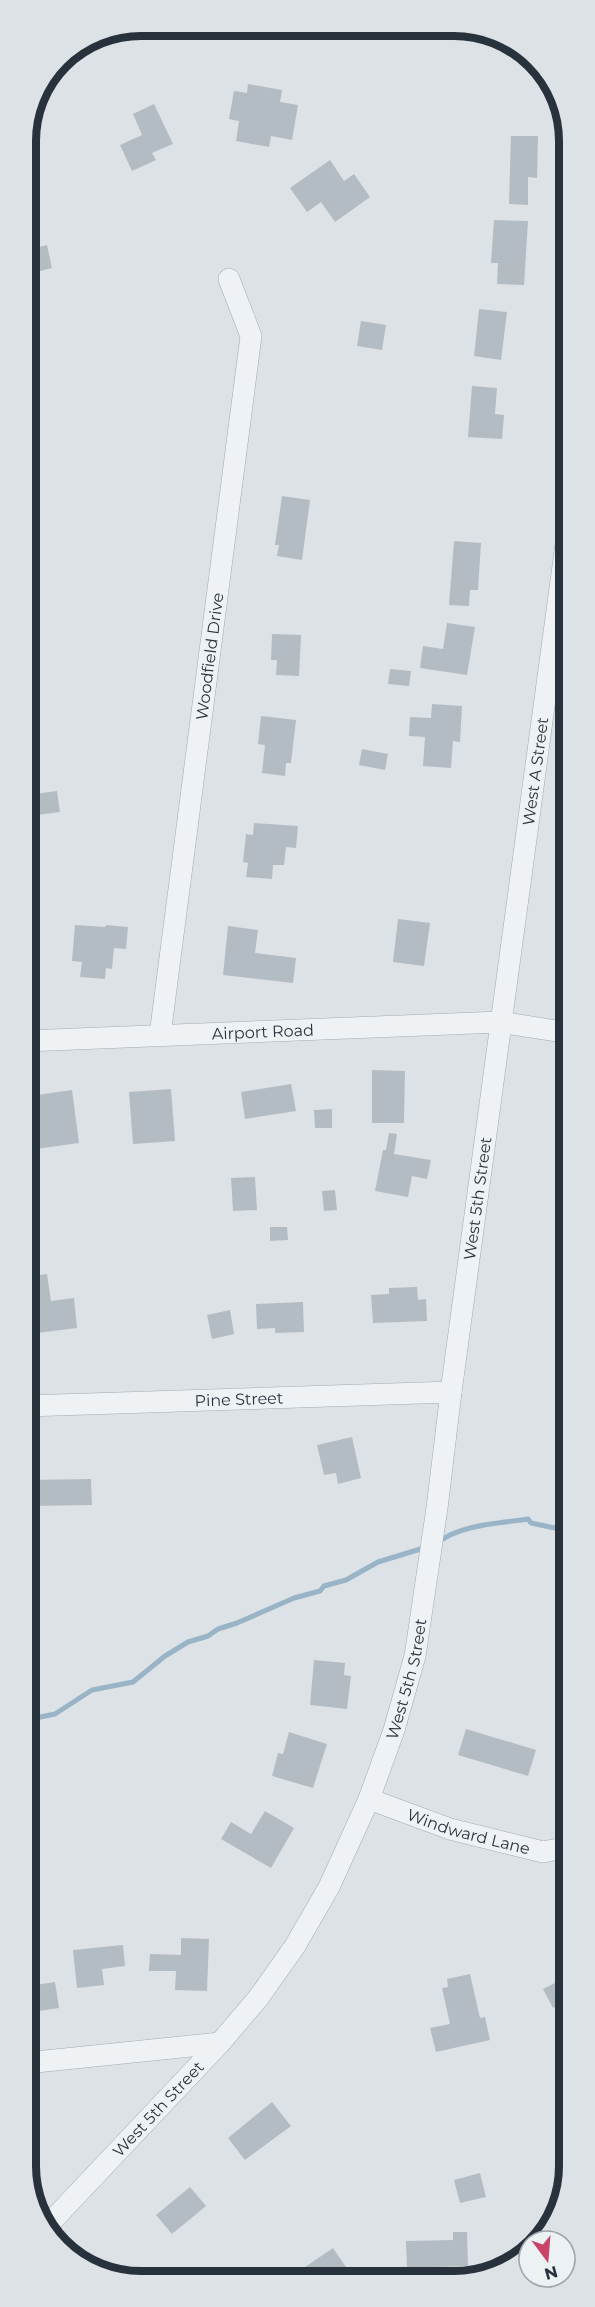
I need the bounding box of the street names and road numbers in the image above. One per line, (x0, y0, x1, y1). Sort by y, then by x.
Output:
street label: Woodfield Drive (192, 591, 228, 721)
street label: West A Street (519, 716, 552, 827)
street label: Airport Road (211, 1020, 314, 1044)
street label: West 5th Street (460, 1135, 496, 1261)
street label: Pine Street (194, 1389, 284, 1410)
street label: West 5th Street (382, 1617, 431, 1742)
street label: Windward Lane (404, 1805, 532, 1858)
street label: West 5th Street (109, 2057, 208, 2161)

